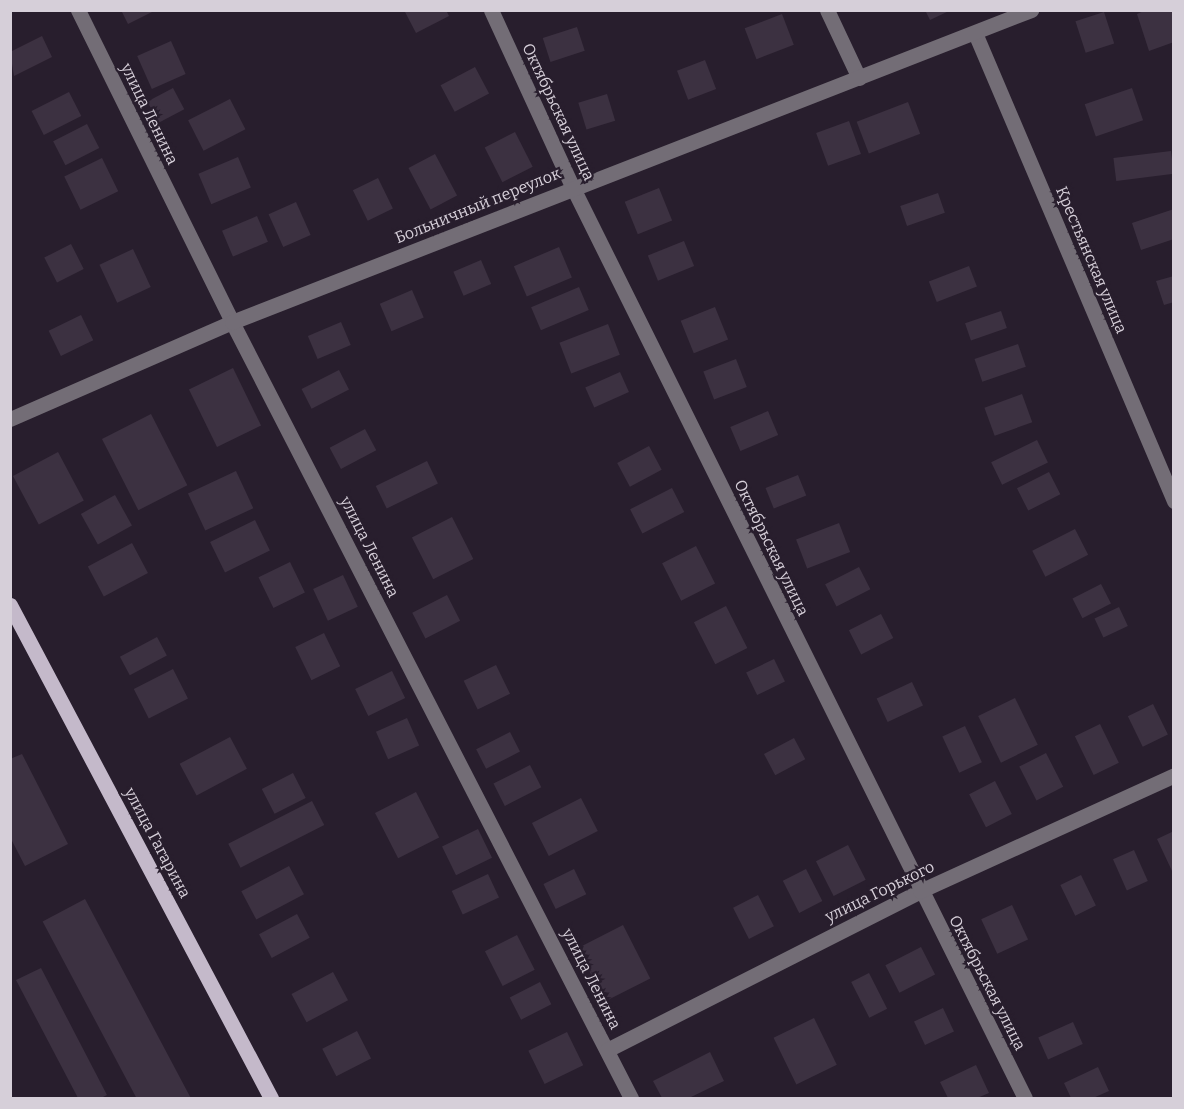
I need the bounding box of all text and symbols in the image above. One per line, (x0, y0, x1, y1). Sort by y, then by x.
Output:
street label: Октябрьская улица (518, 40, 598, 184)
street label: улица Ленина (116, 60, 182, 168)
street label: Больничный переулок (392, 164, 564, 248)
street label: Крестьянская улица (1051, 184, 1131, 336)
street label: Октябрьская улица (730, 477, 812, 619)
street label: улица Ленина (335, 493, 403, 601)
street label: улица Гагарина (120, 784, 194, 902)
street label: улица Горького (822, 857, 938, 927)
street label: Октябрьская улица (945, 912, 1029, 1054)
street label: улица Ленина (557, 925, 625, 1033)

